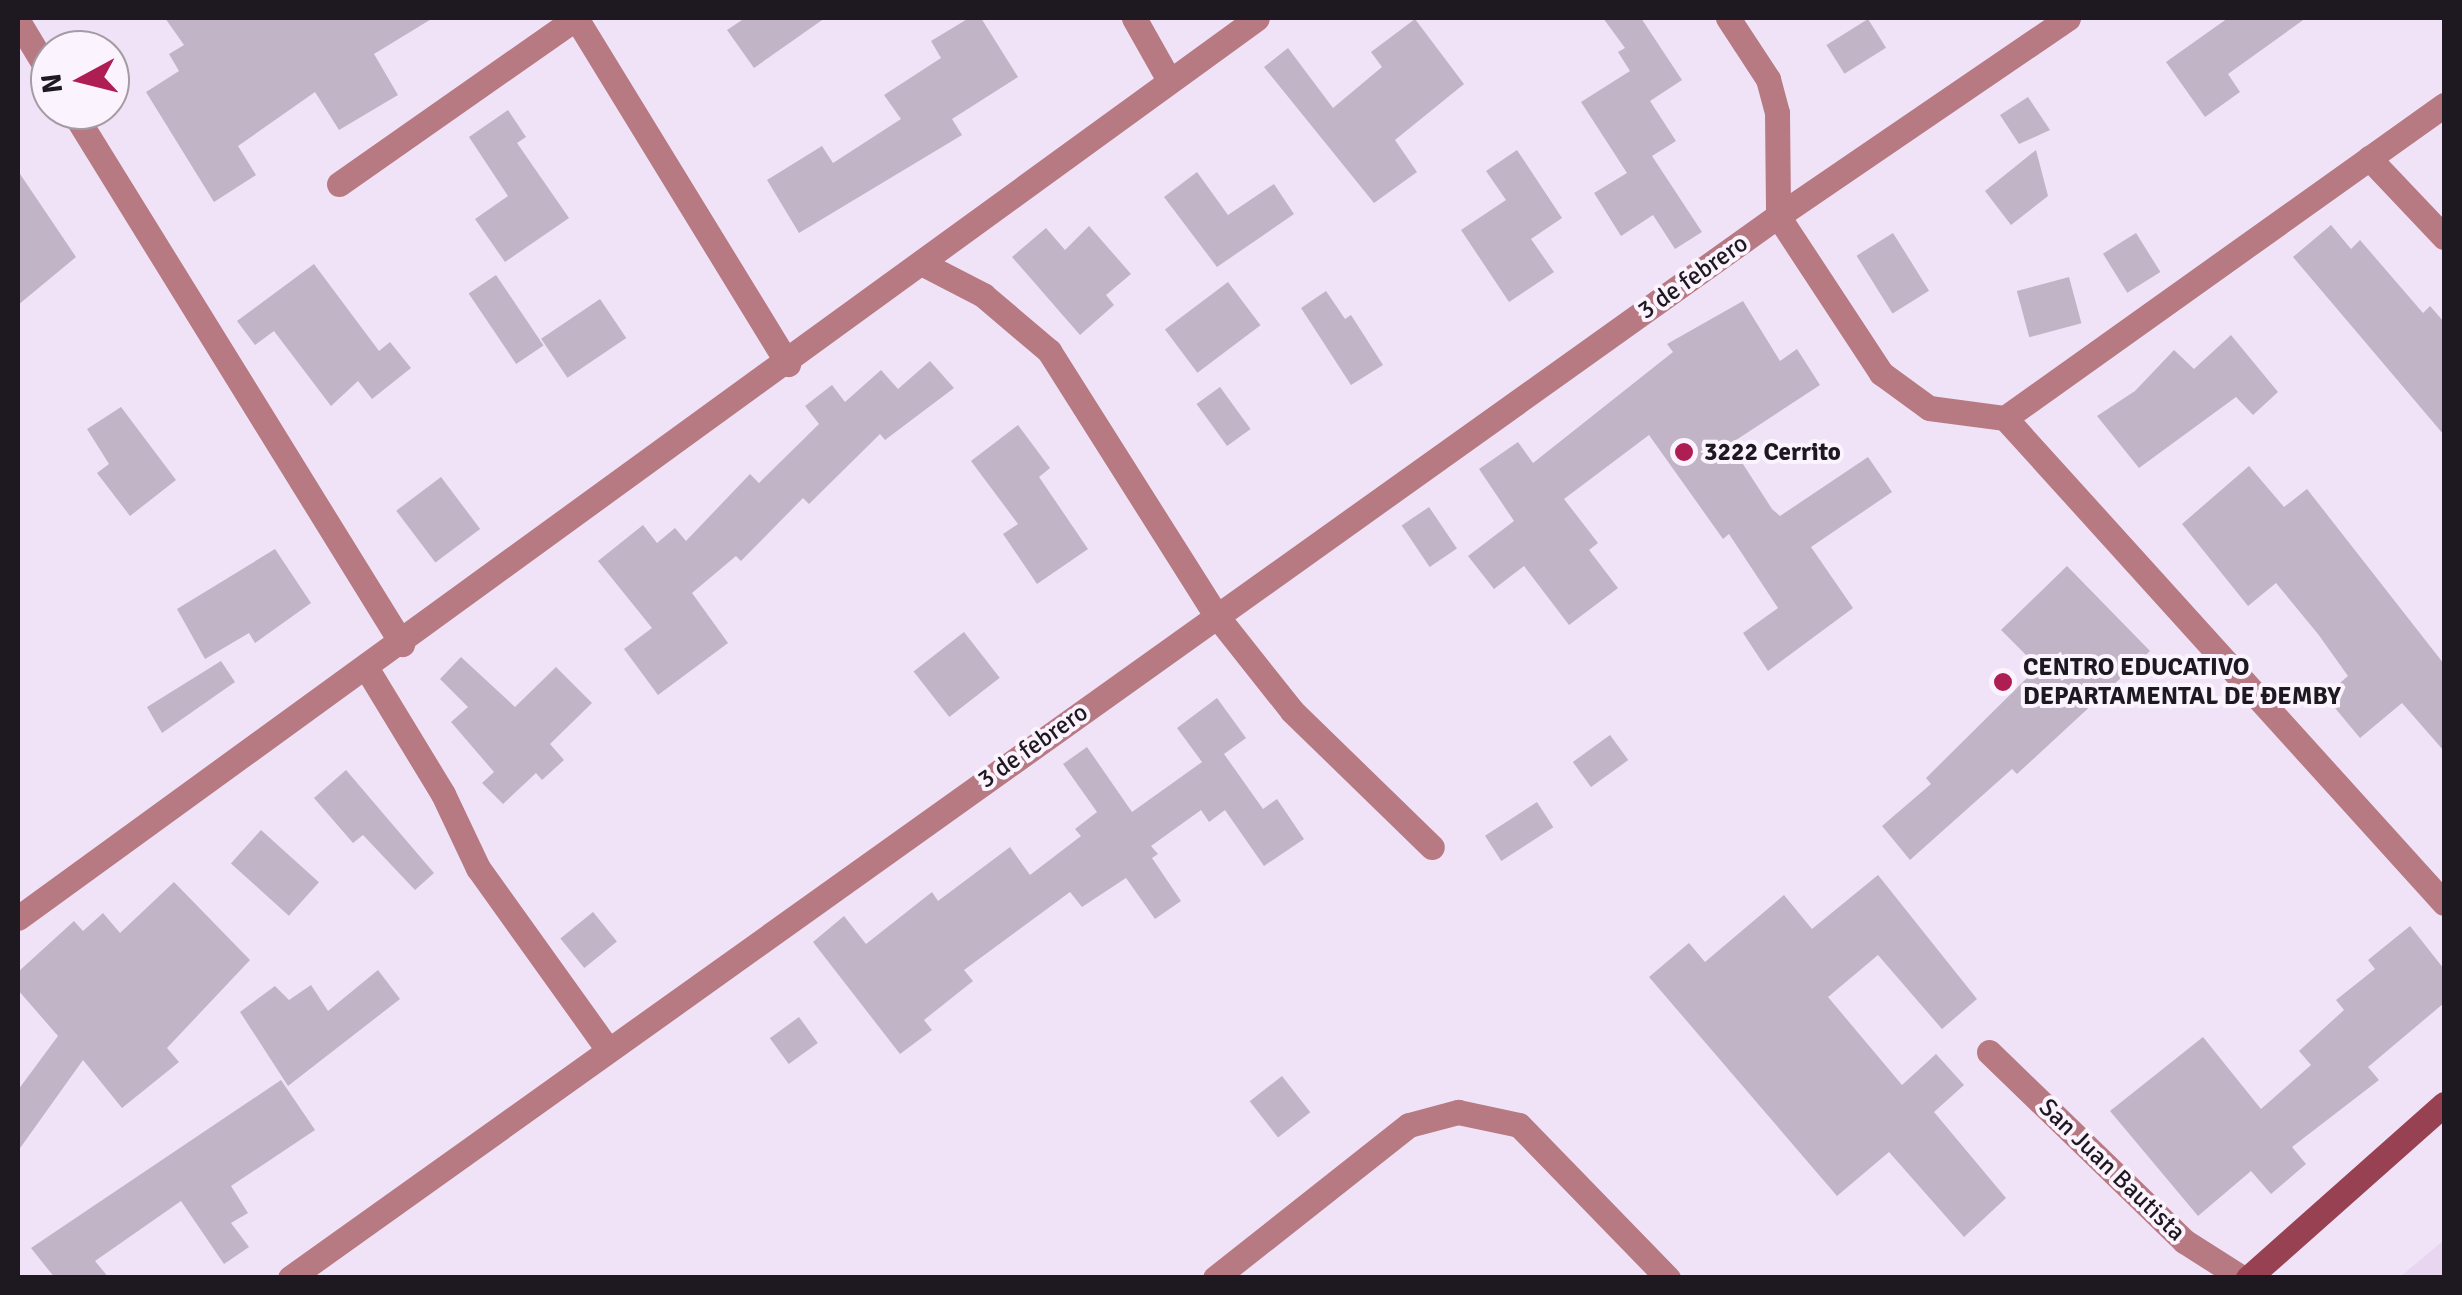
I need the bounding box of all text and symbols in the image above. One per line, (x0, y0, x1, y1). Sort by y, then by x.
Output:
north arrow (30, 30, 130, 130)
text: N (34, 72, 70, 95)
street label: 3 de febrero (1632, 228, 1754, 326)
place label: 3222 Cerrito (1704, 437, 1841, 467)
marker: 3222 Cerrito (1673, 441, 1695, 463)
place label: CENTRO EDUCATIVO DEPARTAMENTAL DE ÐEMBY (2023, 653, 2341, 712)
marker: CENTRO EDUCATIVO DEPARTAMENTAL DE ÐEMBY (1992, 671, 2014, 693)
street label: 3 de febrero (972, 697, 1094, 795)
street label: San Juan Bautista (2033, 1093, 2191, 1247)

